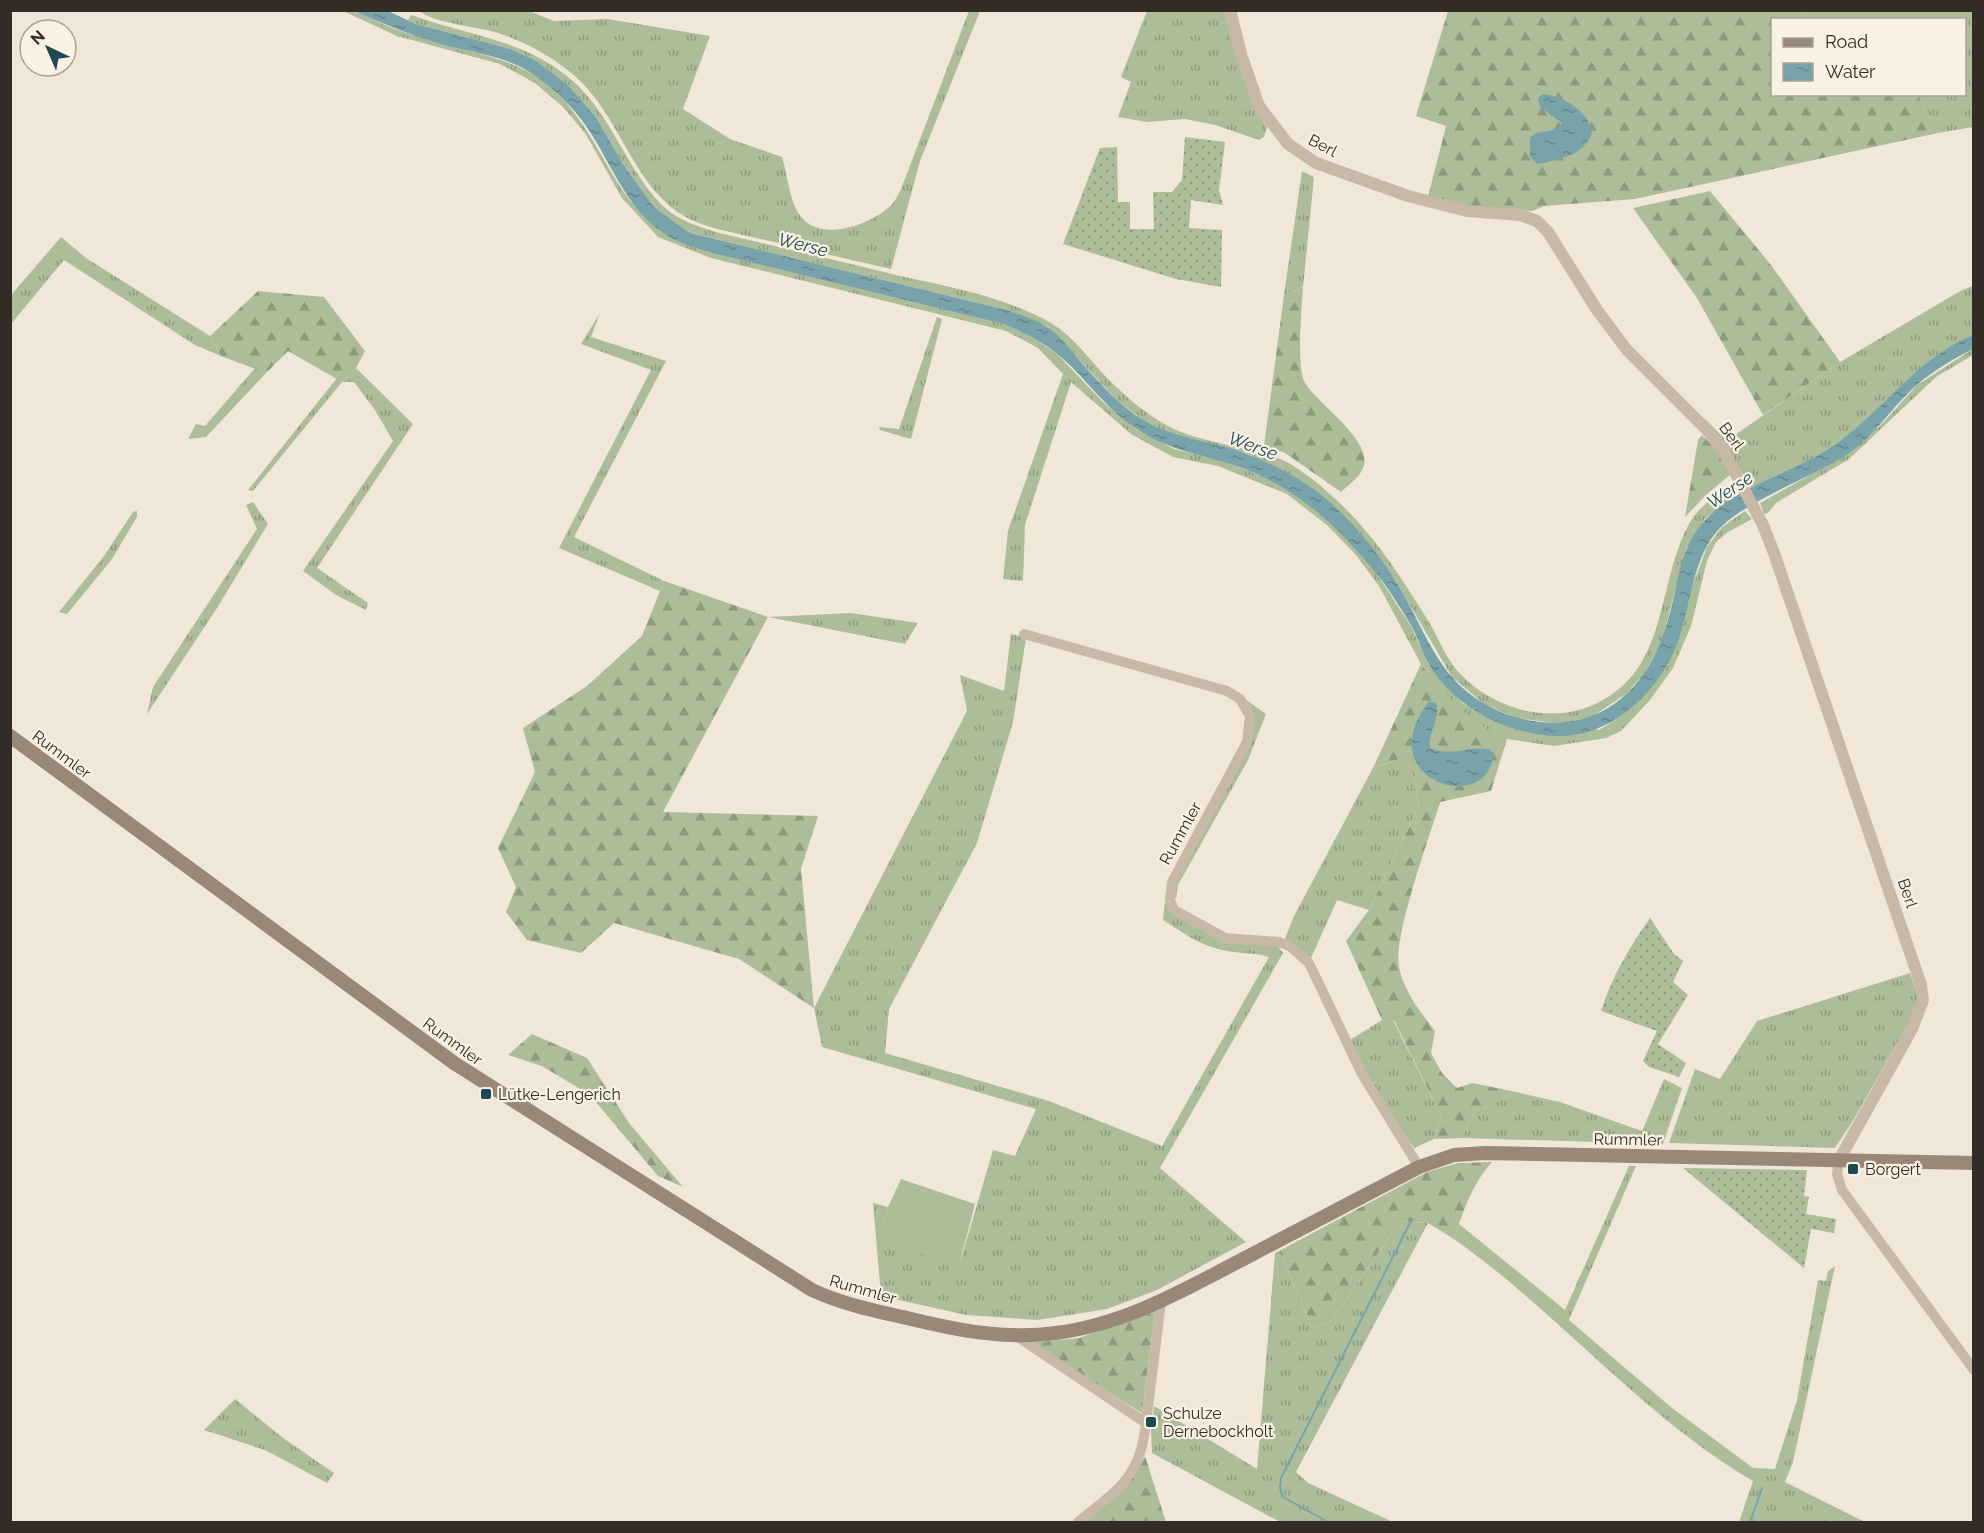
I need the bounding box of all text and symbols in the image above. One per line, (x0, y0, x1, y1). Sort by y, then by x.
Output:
north arrow (18, 18, 78, 78)
legend (1771, 18, 1966, 96)
text: N (27, 26, 49, 49)
text: Road (1825, 31, 1868, 52)
text: Water (1825, 61, 1876, 82)
street label: Berl (1305, 130, 1341, 161)
water label: Werse (776, 228, 831, 261)
street label: Berl (1715, 419, 1749, 455)
water label: Werse (1226, 427, 1281, 464)
water label: Werse (1703, 466, 1757, 512)
street label: Rummler (29, 726, 95, 783)
street label: Rummler (1155, 798, 1206, 868)
street label: Berl (1894, 876, 1922, 911)
street label: Rummler (419, 1014, 486, 1069)
place label: Lütke-Lengerich (498, 1085, 621, 1104)
marker: Lütke-Lengerich (479, 1087, 493, 1101)
street label: Rummler (1594, 1129, 1663, 1150)
place label: Borgert (1865, 1160, 1921, 1179)
marker: Borgert (1846, 1162, 1860, 1176)
street label: Rummler (827, 1271, 899, 1308)
place label: Schulze Dernebockholt (1163, 1404, 1274, 1441)
marker: Schulze Dernebockholt (1144, 1415, 1158, 1429)

